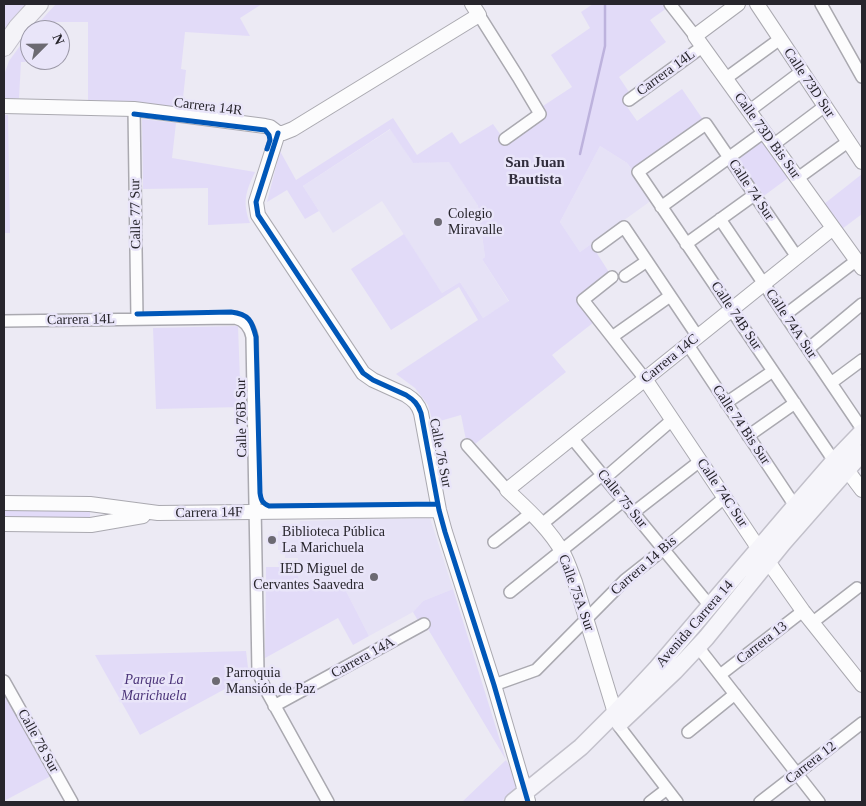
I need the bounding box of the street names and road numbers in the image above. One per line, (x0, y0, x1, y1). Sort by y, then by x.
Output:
street label: Calle 73D Sur (780, 45, 838, 121)
street label: Carrera 14L (634, 46, 698, 100)
street label: Calle 73D Bis Sur (730, 90, 804, 182)
street label: Carrera 14R (173, 94, 243, 120)
street label: Calle 74 Sur (724, 156, 778, 224)
street label: Calle 77 Sur (127, 179, 145, 249)
street label: Calle 74B Sur (707, 278, 765, 354)
street label: Calle 74A Sur (762, 286, 820, 362)
street label: Carrera 14L (47, 311, 115, 329)
street label: Carrera 14C (638, 331, 702, 387)
street label: Calle 76B Sur (233, 378, 251, 458)
street label: Calle 74 Bis Sur (708, 382, 774, 468)
street label: Calle 76 Sur (425, 417, 455, 489)
street label: Calle 74C Sur (693, 455, 751, 531)
street label: Calle 75 Sur (593, 467, 651, 531)
street label: Carrera 14F (175, 504, 243, 522)
street label: Carrera 14 Bis (608, 533, 680, 599)
street label: Calle 75A Sur (554, 552, 598, 634)
street label: Avenida Carrera 14 (653, 577, 737, 671)
street label: Carrera 13 (733, 618, 791, 668)
street label: Carrera 14A (329, 634, 397, 682)
street label: Calle 78 Sur (14, 706, 62, 776)
street label: Carrera 12 (782, 738, 840, 788)

